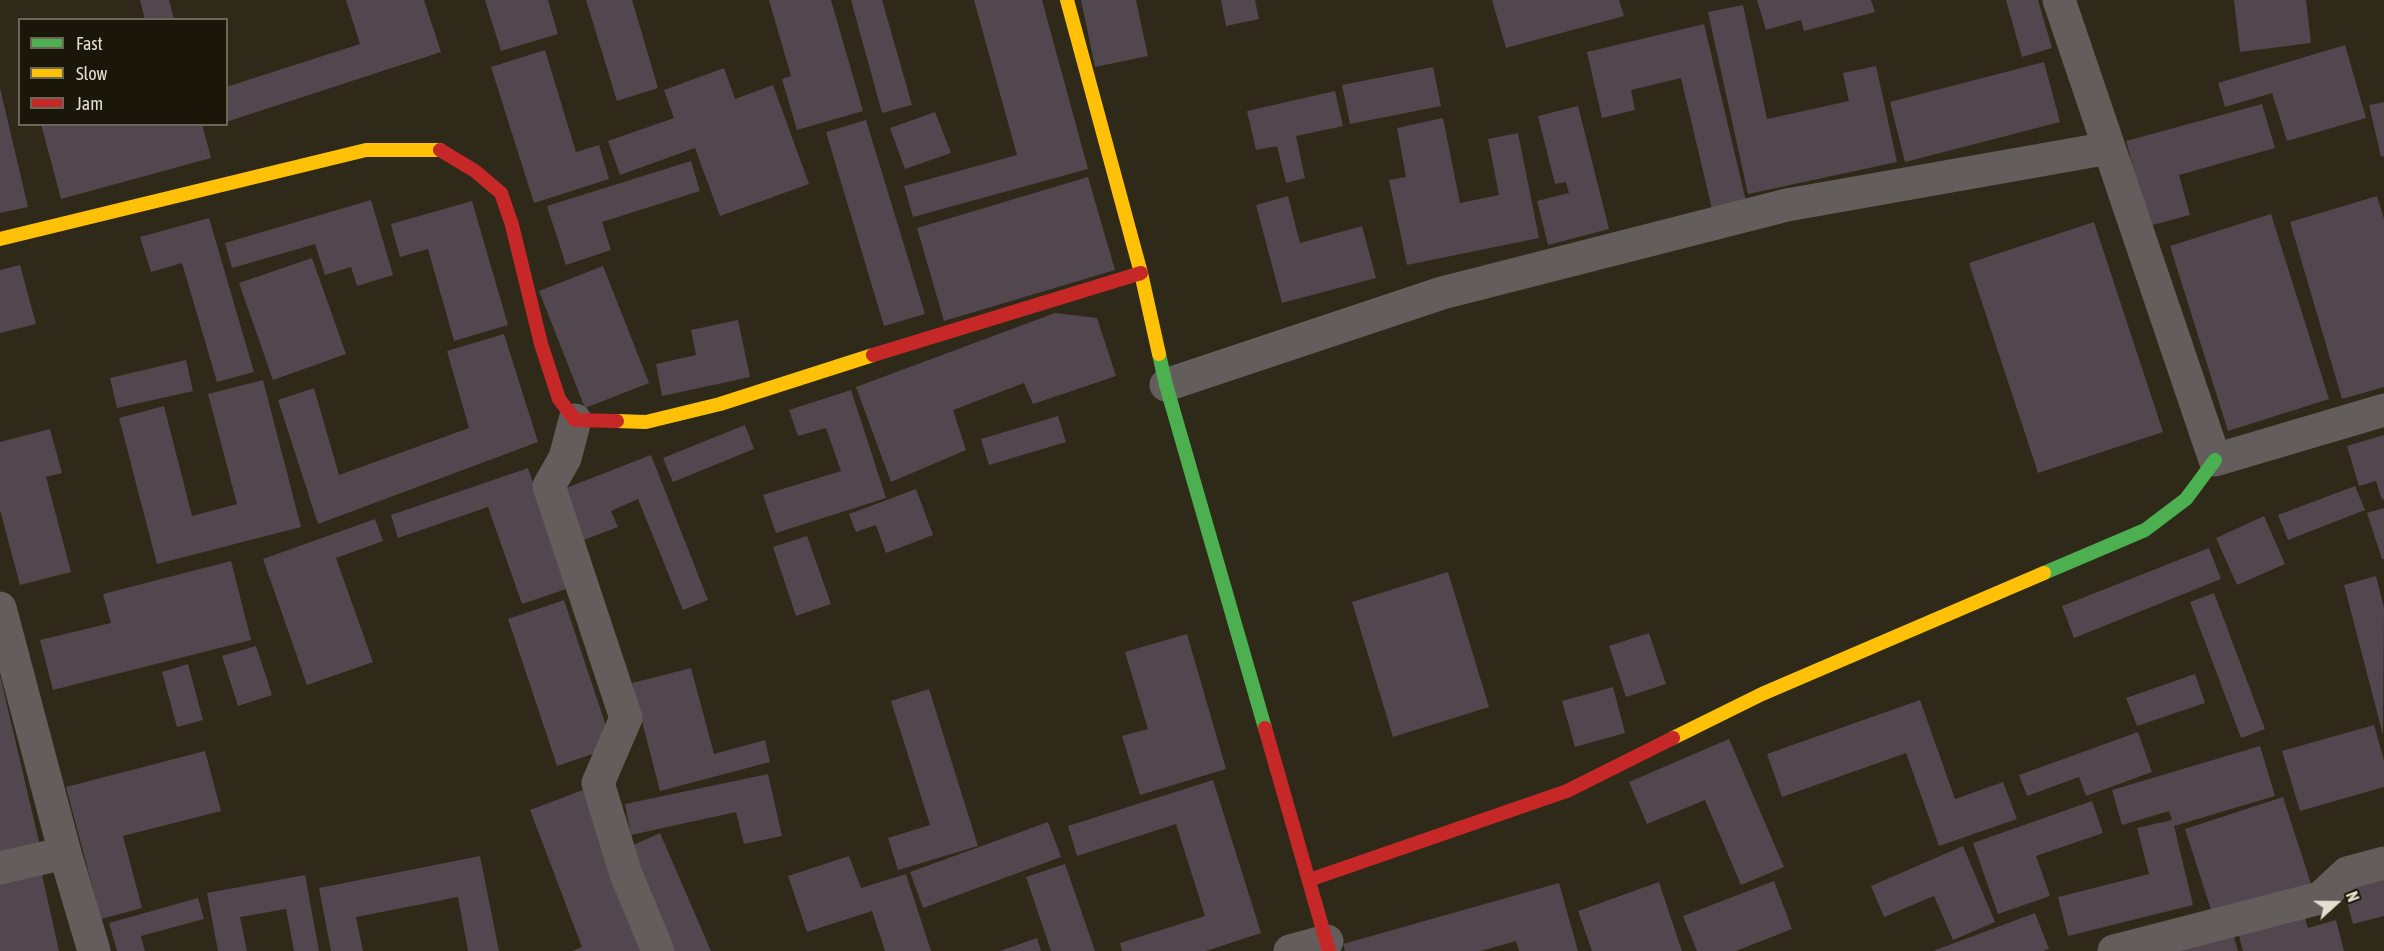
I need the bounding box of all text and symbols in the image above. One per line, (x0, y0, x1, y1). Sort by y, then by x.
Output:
legend (18, 18, 228, 126)
text: Fast (76, 33, 103, 54)
text: Slow (76, 63, 107, 84)
text: Jam (76, 93, 103, 114)
north arrow (2306, 873, 2366, 933)
text: N (2343, 889, 2363, 904)

